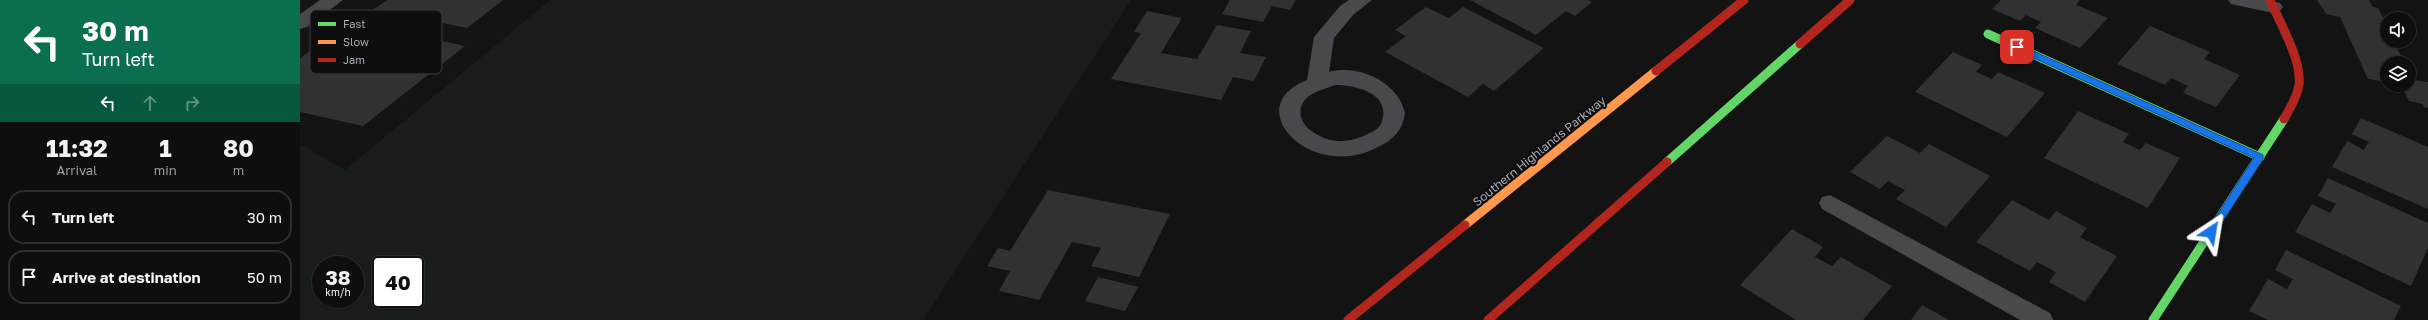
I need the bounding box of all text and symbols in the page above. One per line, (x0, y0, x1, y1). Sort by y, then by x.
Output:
legend (310, 10, 442, 74)
map controls (2380, 12, 2416, 92)
button: sound (2380, 12, 2416, 48)
text: 30 m (82, 14, 149, 47)
icon: left (16, 16, 68, 68)
text: Fast (343, 17, 366, 30)
pin (2000, 30, 2034, 64)
text: Slow (343, 35, 369, 48)
icon: arrive (2006, 36, 2028, 58)
text: Turn left (82, 48, 155, 70)
text: Jam (343, 53, 365, 66)
button: layers (2380, 56, 2416, 92)
icon: left (97, 92, 119, 114)
icon: ahead (139, 92, 161, 114)
icon: right (181, 92, 203, 114)
street label: Southern Highlands Parkway (1469, 92, 1609, 209)
text: 11:32 (46, 133, 108, 162)
text: 1 (159, 133, 172, 162)
text: 80 (223, 133, 254, 162)
text: Arrival (57, 162, 97, 178)
text: min (154, 162, 177, 178)
text: m (233, 162, 244, 178)
icon: left (18, 206, 40, 228)
text: Turn left (52, 208, 114, 226)
text: 30 m (247, 208, 282, 226)
position arrow (2190, 211, 2232, 253)
speed limit sign: 40 (372, 256, 424, 308)
text: 38 (325, 265, 350, 289)
icon: arrive (18, 266, 40, 288)
text: Arrive at destination (52, 268, 201, 286)
text: 50 m (247, 268, 282, 286)
text: km/h (325, 286, 351, 298)

